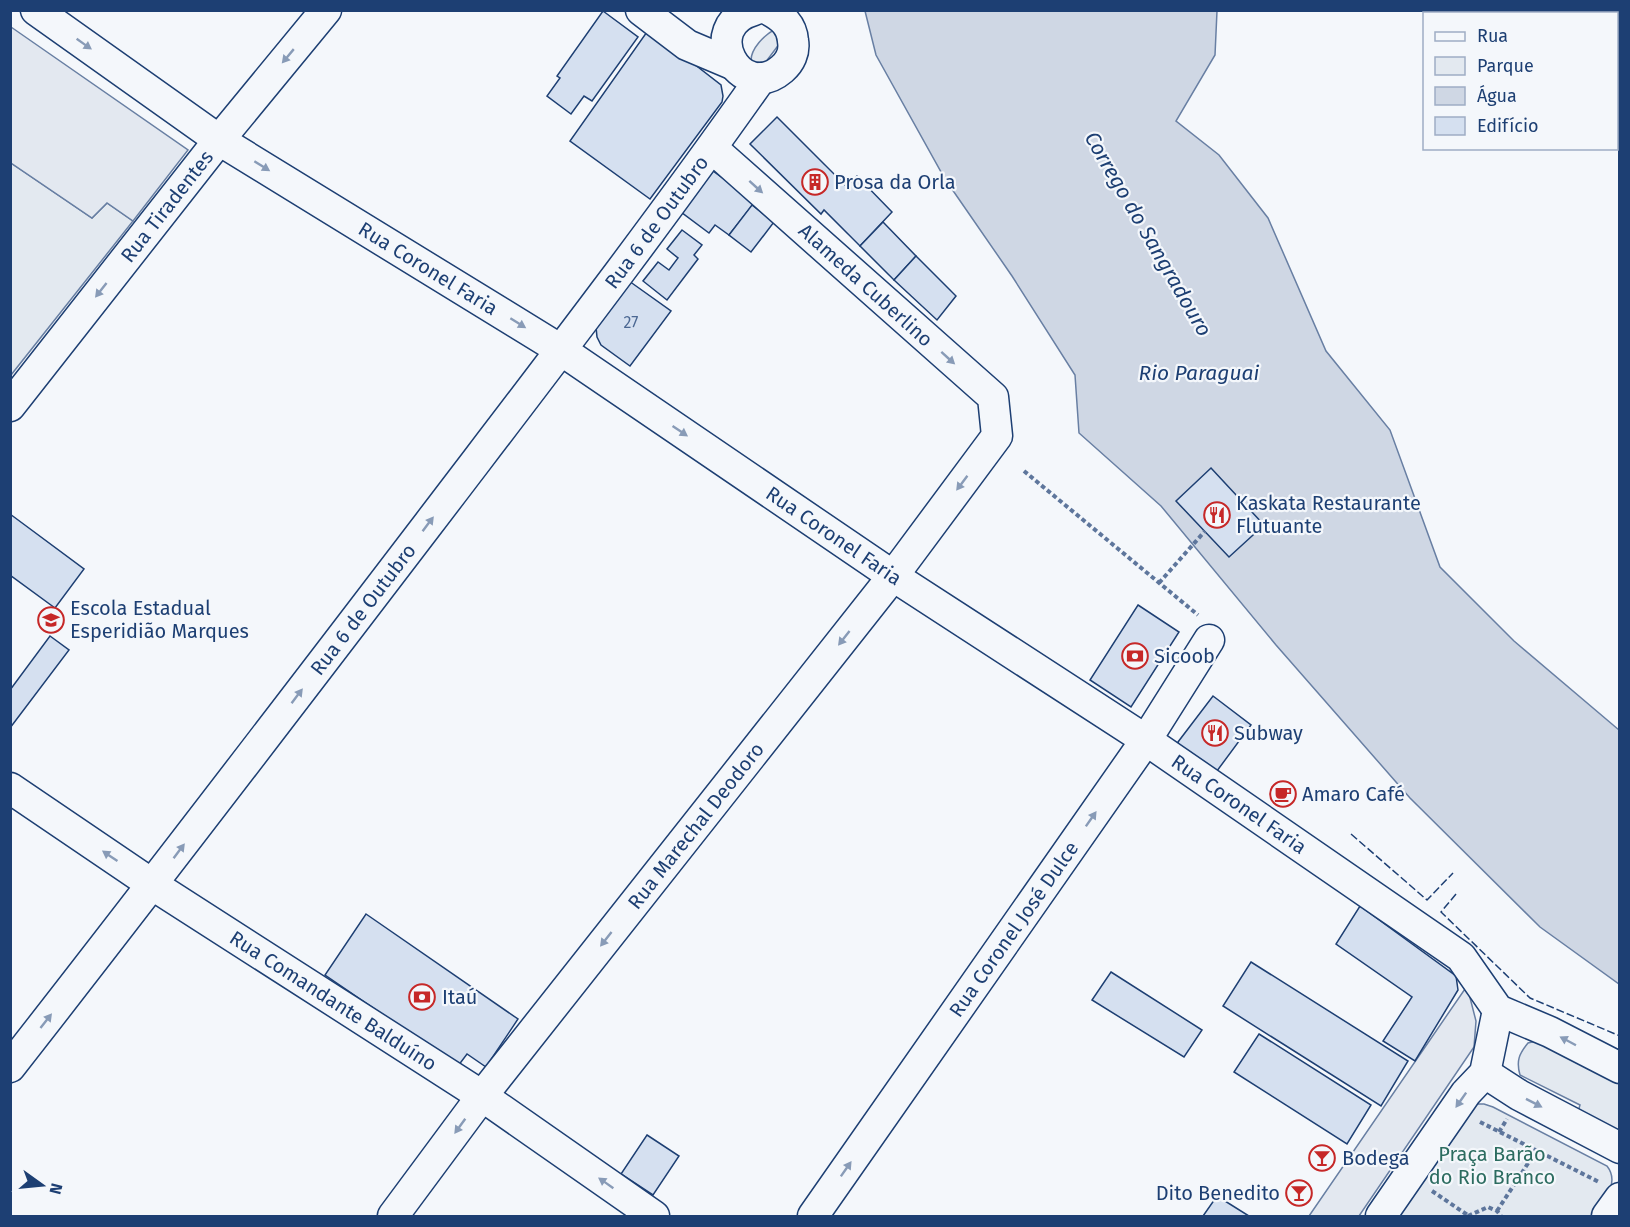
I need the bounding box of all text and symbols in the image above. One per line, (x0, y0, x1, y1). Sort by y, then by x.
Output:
legend (1423, 12, 1618, 150)
text: Rua (1477, 25, 1508, 47)
one-way arrow (75, 38, 91, 50)
one-way arrow (282, 48, 295, 64)
text: Parque (1477, 55, 1534, 77)
text: Água (1477, 84, 1517, 107)
text: Edifício (1477, 115, 1539, 137)
water label: Corrego do Sangradouro (1079, 127, 1217, 341)
street label: Rua Tiradentes (116, 146, 218, 267)
street label: Rua 6 de Outubro (600, 151, 714, 293)
one-way arrow (254, 161, 270, 172)
building icon: Prosa da Orla (800, 167, 830, 197)
place label: Prosa da Orla (834, 170, 956, 194)
one-way arrow (748, 180, 763, 194)
street label: Rua Coronel Faria (354, 217, 502, 320)
street label: Alameda Cuberlino (794, 218, 938, 352)
one-way arrow (95, 282, 108, 298)
house number: 27 (624, 313, 638, 332)
one-way arrow (510, 317, 526, 328)
one-way arrow (940, 351, 955, 364)
water label: Rio Paraguai (1139, 360, 1260, 386)
one-way arrow (672, 425, 688, 436)
one-way arrow (956, 474, 968, 490)
street label: Rua Coronel Faria (762, 481, 906, 590)
place label: Kaskata Restaurante Flutuante (1236, 491, 1421, 538)
restaurant icon: Kaskata Restaurante Flutuante (1202, 500, 1232, 530)
one-way arrow (422, 516, 435, 532)
street label: Rua 6 de Outubro (305, 539, 421, 680)
place label: Escola Estadual Esperidião Marques (70, 596, 249, 643)
school or university icon: Escola Estadual Esperidião Marques (36, 605, 66, 635)
one-way arrow (838, 630, 850, 645)
bank icon: Sicoob (1120, 641, 1150, 671)
place label: Sicoob (1154, 644, 1215, 668)
one-way arrow (291, 688, 303, 703)
restaurant icon: Subway (1200, 718, 1230, 748)
place label: Subway (1234, 721, 1303, 745)
street label: Rua Marechal Deodoro (623, 738, 769, 914)
street label: Rua Coronel Faria (1167, 749, 1311, 859)
cafe icon: Amaro Café (1268, 779, 1298, 809)
place label: Amaro Café (1302, 782, 1405, 806)
one-way arrow (1085, 812, 1097, 828)
street label: Rua Coronel José Dulce (944, 837, 1083, 1022)
one-way arrow (173, 843, 185, 859)
one-way arrow (102, 851, 118, 862)
street label: Rua Comandante Balduíno (225, 925, 441, 1076)
one-way arrow (599, 931, 612, 947)
bank icon: Itaú (407, 982, 437, 1012)
place label: Itaú (442, 985, 478, 1009)
one-way arrow (40, 1014, 52, 1029)
one-way arrow (1559, 1036, 1576, 1046)
one-way arrow (1456, 1092, 1467, 1108)
one-way arrow (1526, 1099, 1543, 1108)
one-way arrow (454, 1117, 466, 1133)
park label: Praça Barão do Rio Branco (1429, 1142, 1555, 1189)
bar icon: Bodega (1307, 1143, 1337, 1173)
place label: Bodega (1342, 1146, 1410, 1170)
north arrow (12, 1155, 72, 1215)
one-way arrow (840, 1161, 852, 1177)
one-way arrow (598, 1178, 614, 1189)
bar icon: Dito Benedito (1284, 1178, 1314, 1208)
text: N (45, 1181, 67, 1196)
place label: Dito Benedito (1156, 1181, 1280, 1205)

